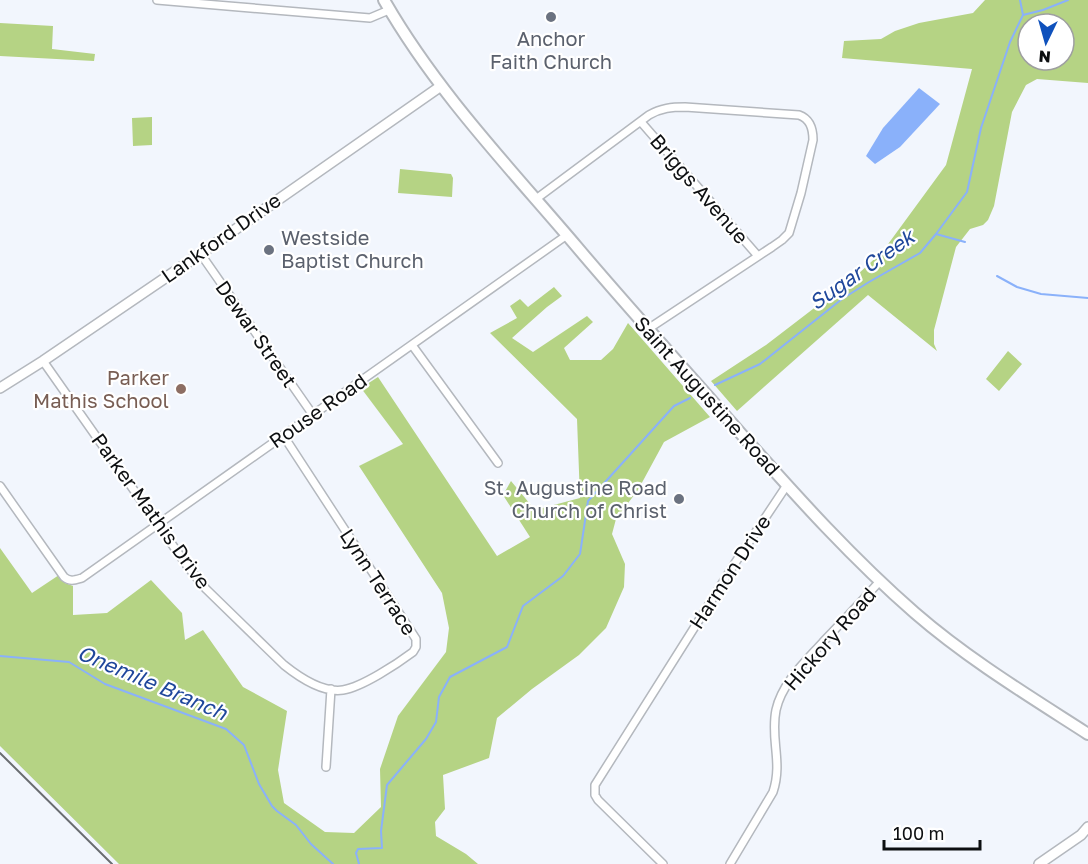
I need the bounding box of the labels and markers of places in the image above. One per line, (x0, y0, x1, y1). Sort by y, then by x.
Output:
marker: Anchor Faith Church (544, 10, 558, 24)
place label: Anchor Faith Church (490, 26, 612, 73)
place label: Westside Baptist Church (281, 225, 424, 272)
marker: Westside Baptist Church (262, 243, 276, 257)
place label: Parker Mathis School (33, 365, 169, 412)
marker: Parker Mathis School (174, 382, 188, 396)
place label: St. Augustine Road Church of Christ (484, 475, 667, 522)
marker: St. Augustine Road Church of Christ (672, 492, 686, 506)

